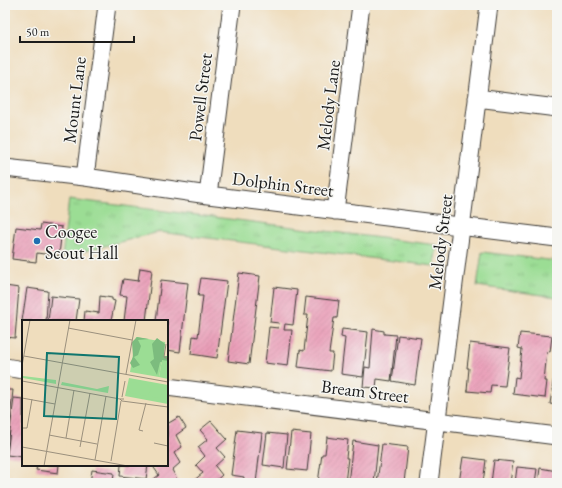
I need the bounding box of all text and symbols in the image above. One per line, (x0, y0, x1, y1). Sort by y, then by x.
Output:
scale bar (20, 18, 134, 44)
text: 50 m (26, 24, 50, 40)
street label: Powell Street (183, 51, 217, 142)
street label: Mount Lane (57, 55, 91, 145)
street label: Melody Lane (311, 58, 345, 152)
street label: Dolphin Street (231, 166, 335, 202)
street label: Melody Street (423, 192, 457, 291)
place label: Coogee Scout Hall (45, 220, 118, 264)
marker: Coogee Scout Hall (32, 236, 42, 246)
inset map (22, 320, 168, 466)
street label: Bream Street (320, 374, 410, 408)

